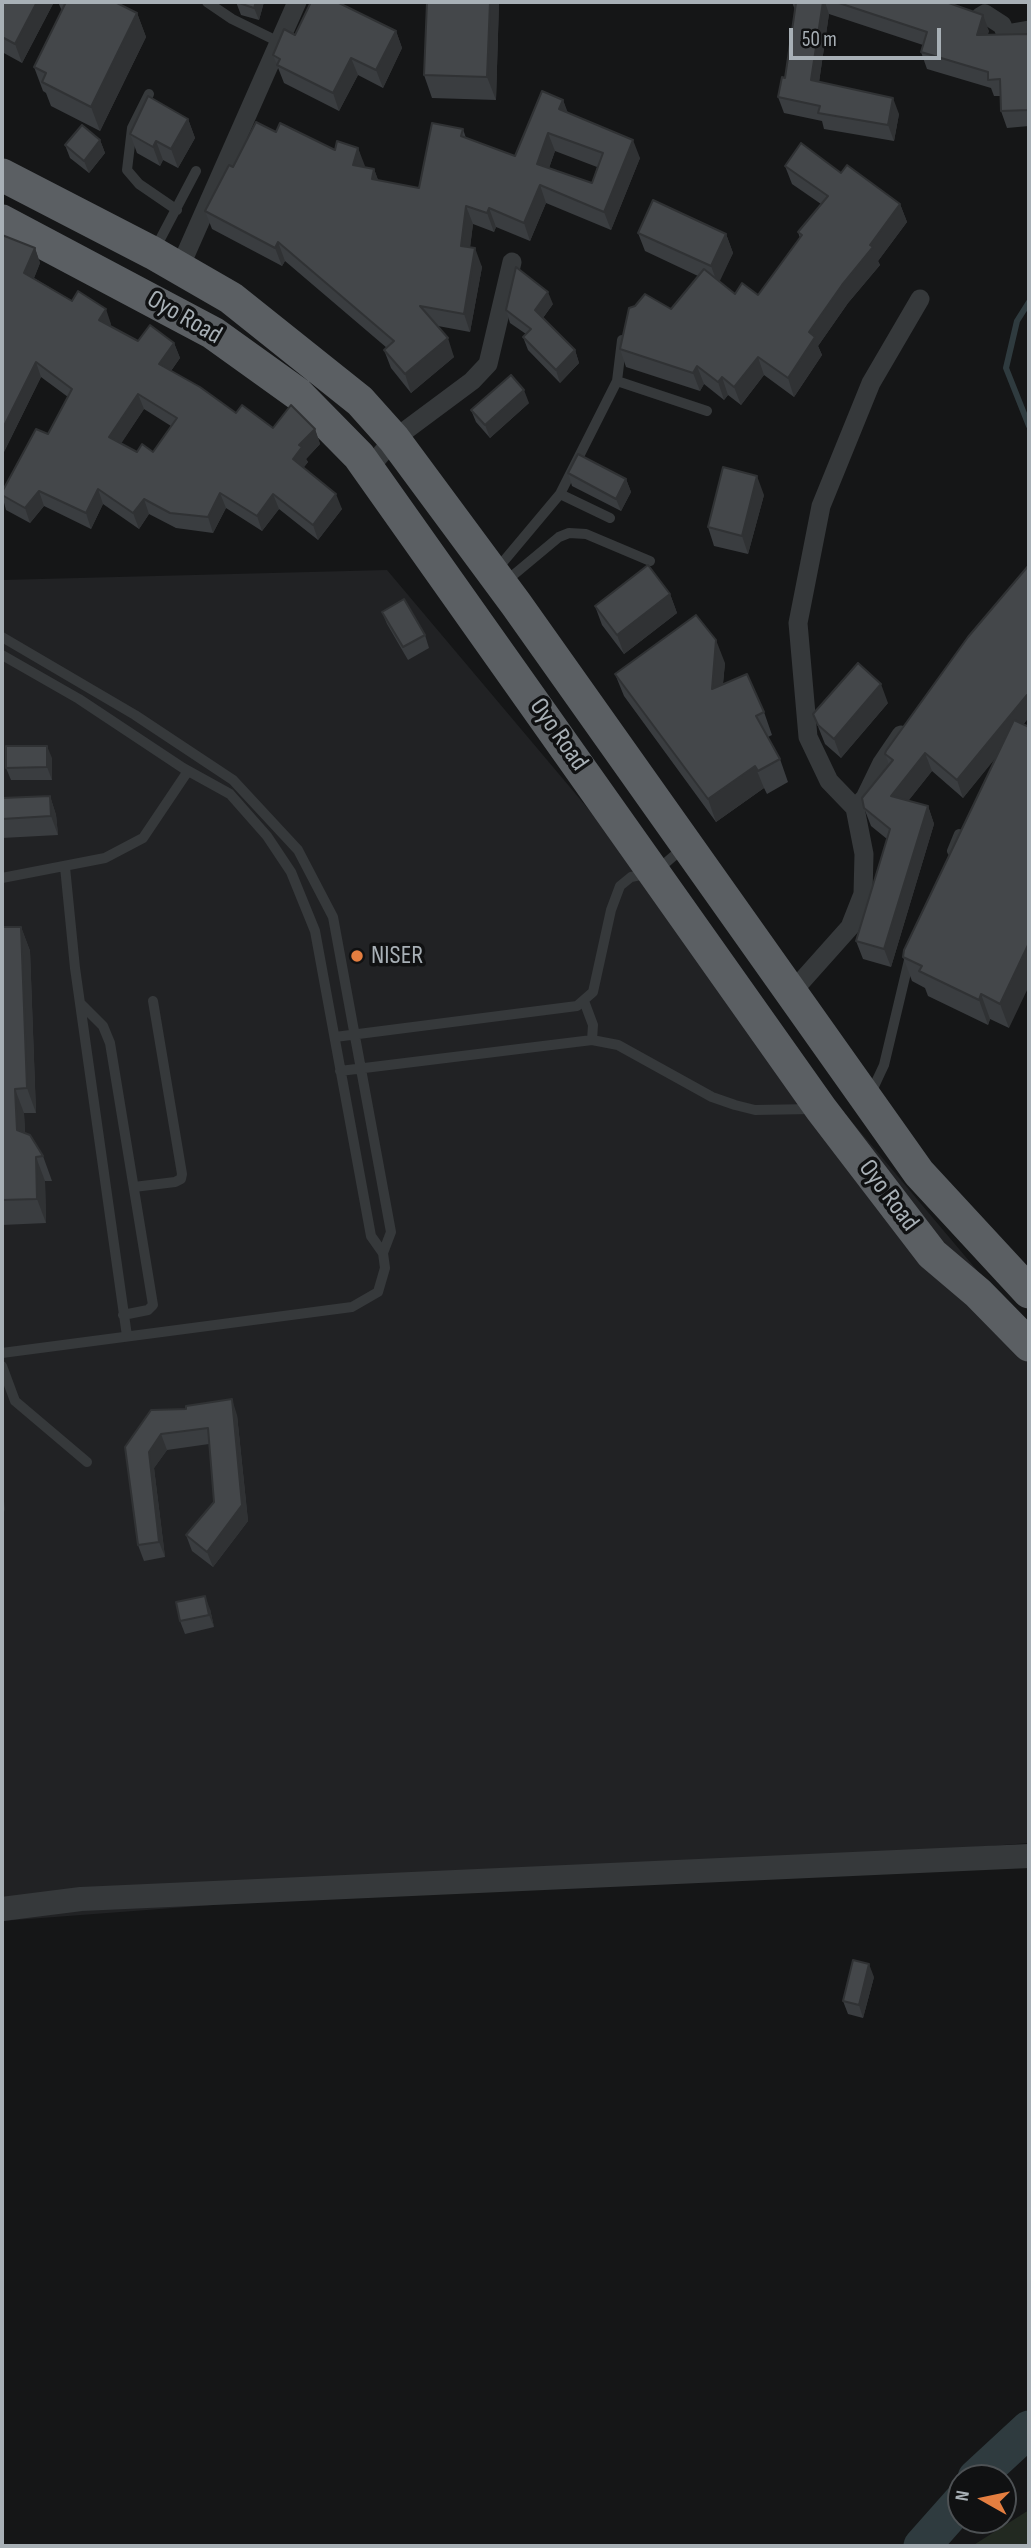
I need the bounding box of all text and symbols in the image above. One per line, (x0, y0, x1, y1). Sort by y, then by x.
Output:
scale bar (793, 14, 945, 58)
text: 50 m (802, 27, 837, 52)
street label: Oyo Road (141, 284, 227, 352)
street label: Oyo Road (522, 693, 594, 777)
place label: NISER (371, 940, 423, 972)
marker: NISER (349, 948, 365, 964)
street label: Oyo Road (851, 1154, 925, 1238)
north arrow (947, 2464, 1017, 2534)
text: N (951, 2489, 975, 2503)

